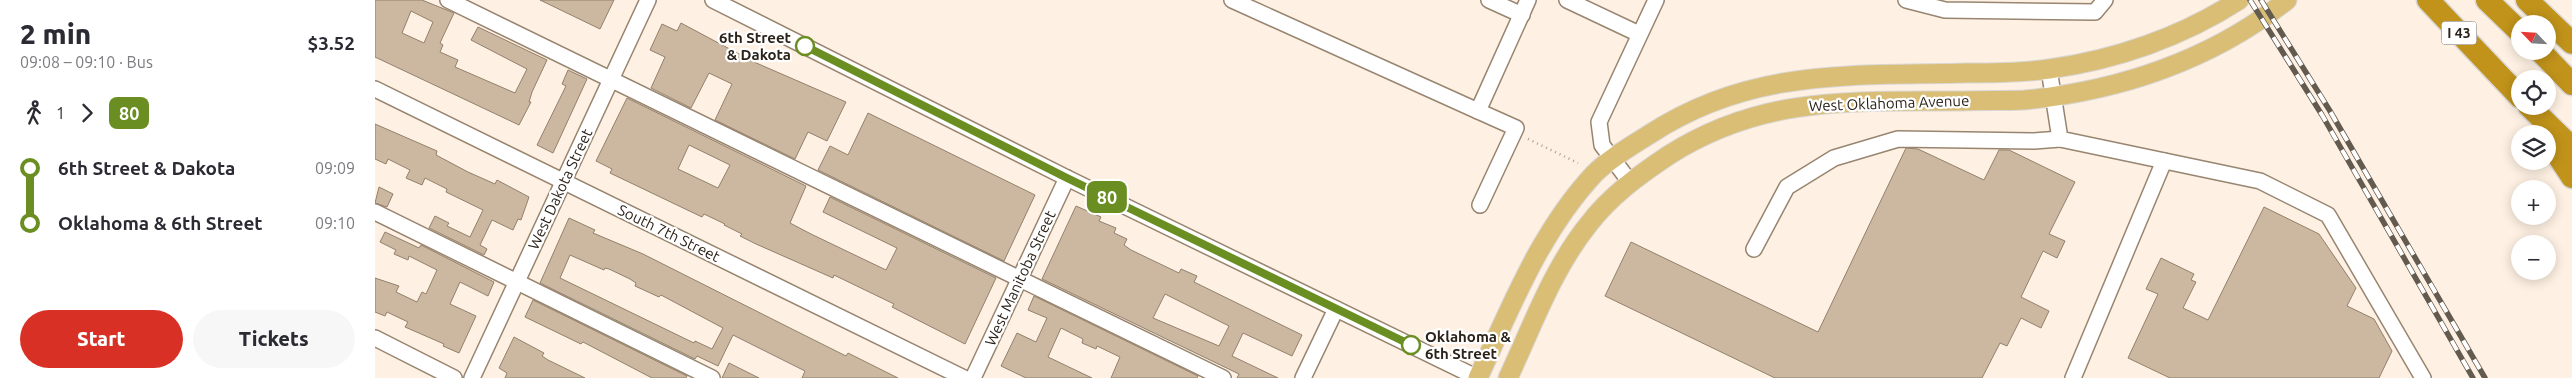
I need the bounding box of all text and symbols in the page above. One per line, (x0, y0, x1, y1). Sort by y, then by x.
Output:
north arrow (2511, 15, 2556, 60)
map controls (2511, 15, 2556, 280)
text: 2 min (20, 18, 91, 49)
road number: I 43 (2441, 22, 2477, 44)
place label: 6th Street & Dakota (719, 29, 792, 63)
text: $3.52 (307, 32, 355, 54)
marker: 6th Street & Dakota (795, 36, 815, 56)
text: 09:08 – 09:10 · Bus (20, 53, 153, 71)
button: locate (2511, 70, 2556, 115)
street label: West Oklahoma Avenue (1808, 92, 1970, 114)
icon: walk (20, 99, 48, 127)
icon: forward (73, 99, 101, 127)
text: 80 (119, 103, 139, 123)
text: 1 (56, 104, 65, 122)
button: layers (2511, 125, 2556, 170)
street label: West Dakota Street (525, 126, 595, 252)
text: 6th Street & Dakota (58, 157, 235, 179)
text: 09:09 (315, 159, 355, 177)
button: + (2511, 180, 2556, 225)
line badge: 80 (1085, 181, 1129, 213)
text: 80 (1097, 187, 1117, 207)
street label: South 7th Street (615, 201, 723, 265)
street label: West Manitoba Street (981, 208, 1059, 348)
text: Oklahoma & 6th Street (58, 212, 263, 234)
text: 09:10 (315, 214, 355, 232)
button: − (2511, 235, 2556, 280)
button: Start (20, 310, 183, 368)
button: Tickets (193, 310, 355, 368)
place label: Oklahoma & 6th Street (1425, 328, 1512, 362)
marker: Oklahoma & 6th Street (1401, 335, 1421, 355)

